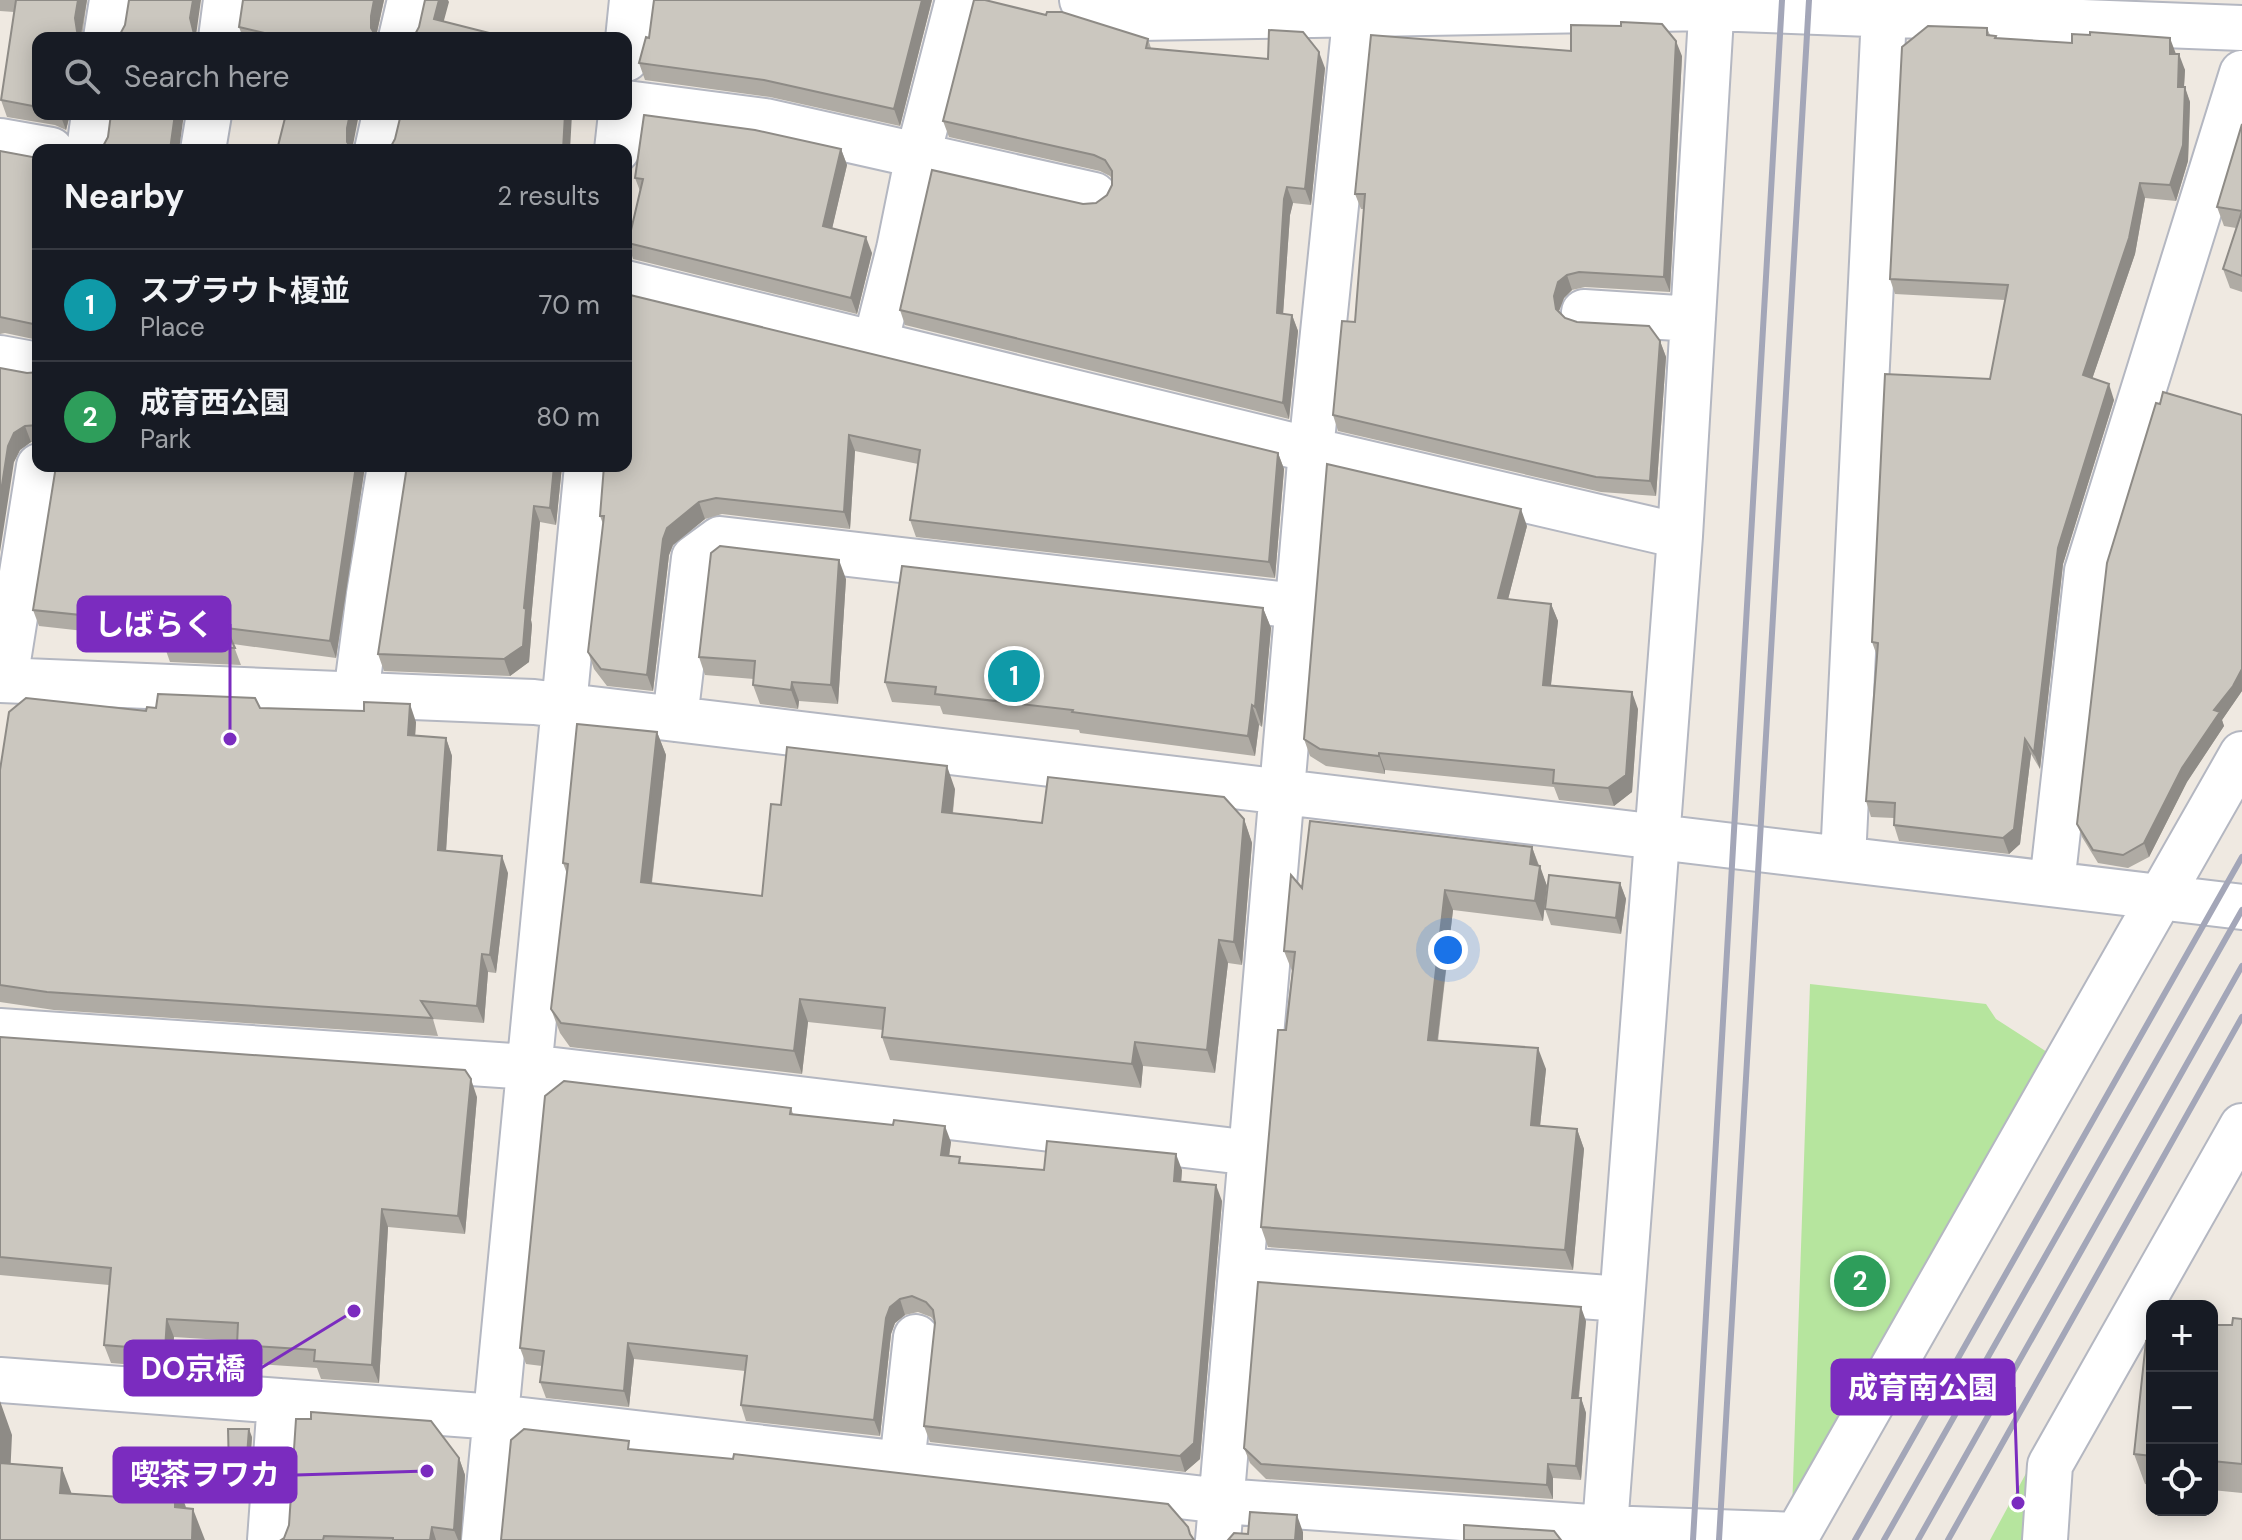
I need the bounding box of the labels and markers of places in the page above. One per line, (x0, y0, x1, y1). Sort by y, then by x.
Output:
callout: しばらく (78, 597, 230, 651)
pin: 1 (988, 646, 1040, 706)
pin: 2 (1834, 1251, 1886, 1311)
callout: DO京橋 (125, 1341, 261, 1395)
callout: 成育南公園 (1832, 1360, 2014, 1414)
callout: 喫茶ヲワカ (114, 1448, 296, 1502)

